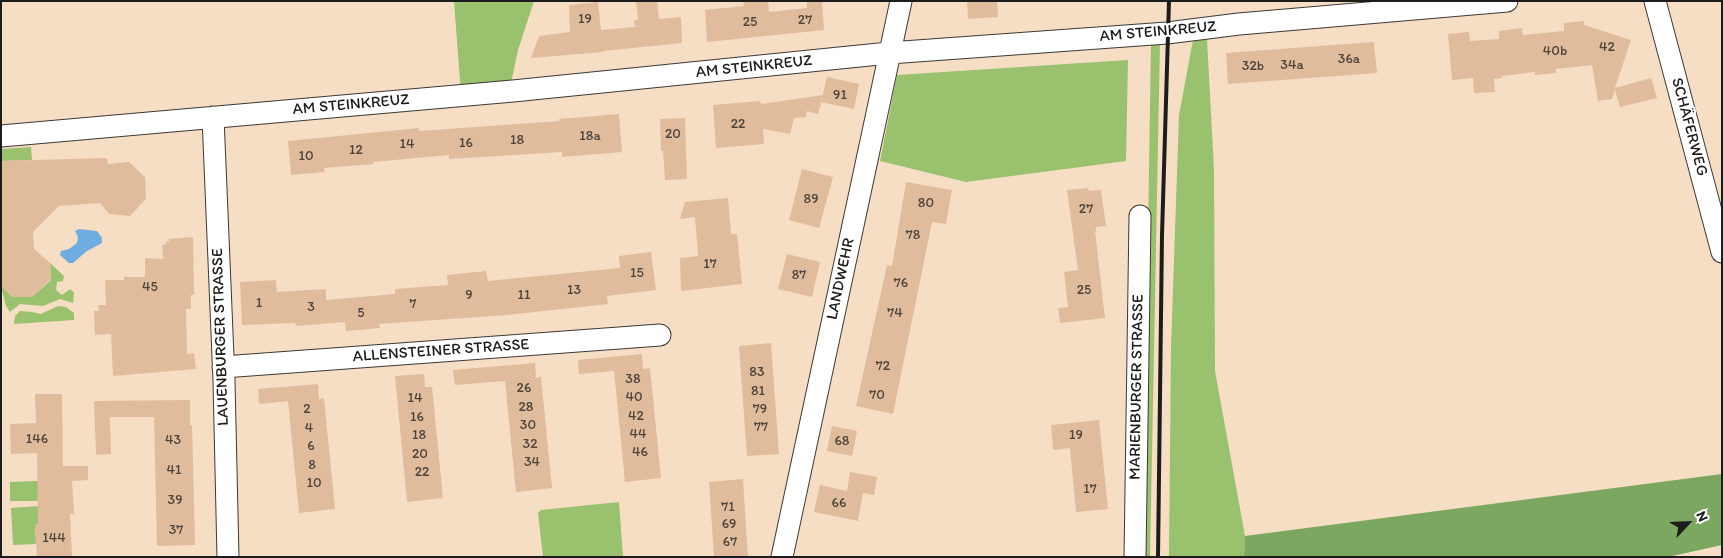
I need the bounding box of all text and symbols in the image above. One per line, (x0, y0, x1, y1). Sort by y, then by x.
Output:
house number: 19 (578, 11, 592, 27)
house number: 27 (798, 12, 812, 28)
house number: 25 (743, 14, 757, 30)
street label: AM STEINKREUZ (1099, 17, 1217, 47)
house number: 42 (1599, 39, 1615, 55)
house number: 40b (1543, 43, 1567, 59)
street label: AM STEINKREUZ (695, 51, 813, 83)
house number: 36a (1338, 51, 1360, 67)
house number: 34a (1280, 57, 1304, 73)
house number: 32b (1242, 58, 1264, 74)
street label: SCHÄFERWEG (1667, 76, 1711, 178)
house number: 91 (833, 87, 847, 103)
street label: AM STEINKREUZ (292, 90, 410, 120)
house number: 22 (731, 116, 745, 132)
house number: 20 (665, 126, 681, 142)
house number: 18a (579, 128, 601, 144)
house number: 18 (510, 132, 524, 148)
house number: 16 (459, 135, 473, 151)
house number: 14 (400, 136, 414, 152)
house number: 12 (349, 142, 363, 158)
house number: 10 (298, 148, 314, 164)
house number: 89 (804, 191, 818, 207)
house number: 80 (918, 195, 934, 211)
house number: 27 (1079, 201, 1093, 217)
house number: 78 (906, 227, 920, 243)
street label: LANDWEHR (823, 236, 859, 322)
street label: LAUENBURGER STRASSE (208, 248, 234, 426)
house number: 17 (703, 256, 717, 272)
house number: 15 (630, 265, 644, 281)
house number: 87 (792, 267, 806, 283)
house number: 76 (894, 275, 908, 291)
house number: 45 (142, 279, 158, 295)
house number: 13 (567, 282, 581, 298)
house number: 25 (1077, 282, 1091, 298)
house number: 9 (465, 287, 473, 303)
house number: 11 (518, 287, 530, 303)
street label: MARIENBURGER STRASSE (1126, 294, 1148, 480)
house number: 1 (256, 295, 262, 311)
house number: 7 (410, 296, 416, 312)
house number: 3 (307, 299, 315, 315)
house number: 5 (357, 305, 365, 321)
house number: 74 (887, 305, 903, 321)
street label: ALLENSTEINER STRASSE (352, 335, 530, 367)
house number: 72 (876, 358, 890, 374)
house number: 83 (749, 364, 765, 380)
house number: 38 (625, 371, 641, 387)
house number: 26 (517, 380, 531, 396)
house number: 81 (751, 383, 765, 399)
house number: 70 (869, 387, 885, 403)
house number: 40 (625, 389, 643, 405)
house number: 14 (408, 390, 422, 406)
house number: 28 (518, 399, 534, 415)
house number: 2 (303, 401, 311, 417)
house number: 79 (753, 401, 767, 417)
house number: 42 (628, 408, 644, 424)
house number: 16 (410, 409, 424, 425)
house number: 30 (520, 417, 536, 433)
house number: 77 (754, 419, 768, 435)
house number: 4 (305, 420, 313, 436)
house number: 44 (630, 426, 646, 442)
house number: 18 (412, 427, 426, 443)
house number: 19 (1069, 427, 1083, 443)
house number: 146 (26, 431, 48, 447)
house number: 43 (165, 432, 181, 448)
house number: 68 (834, 433, 850, 449)
house number: 32 (523, 436, 537, 452)
house number: 6 (307, 438, 315, 454)
house number: 46 (632, 444, 648, 460)
house number: 20 (412, 446, 428, 462)
house number: 34 (524, 454, 540, 470)
house number: 8 (308, 457, 316, 473)
house number: 41 (167, 462, 181, 478)
house number: 22 (415, 464, 429, 480)
house number: 10 (306, 475, 322, 491)
house number: 17 (1083, 481, 1097, 497)
house number: 39 (168, 492, 182, 508)
house number: 66 (832, 495, 846, 511)
north arrow (1663, 498, 1713, 548)
house number: 71 (721, 499, 735, 515)
text: N (1692, 509, 1712, 524)
house number: 69 (722, 516, 736, 532)
house number: 37 (169, 522, 183, 538)
house number: 144 (42, 530, 66, 546)
house number: 67 (723, 534, 737, 550)

